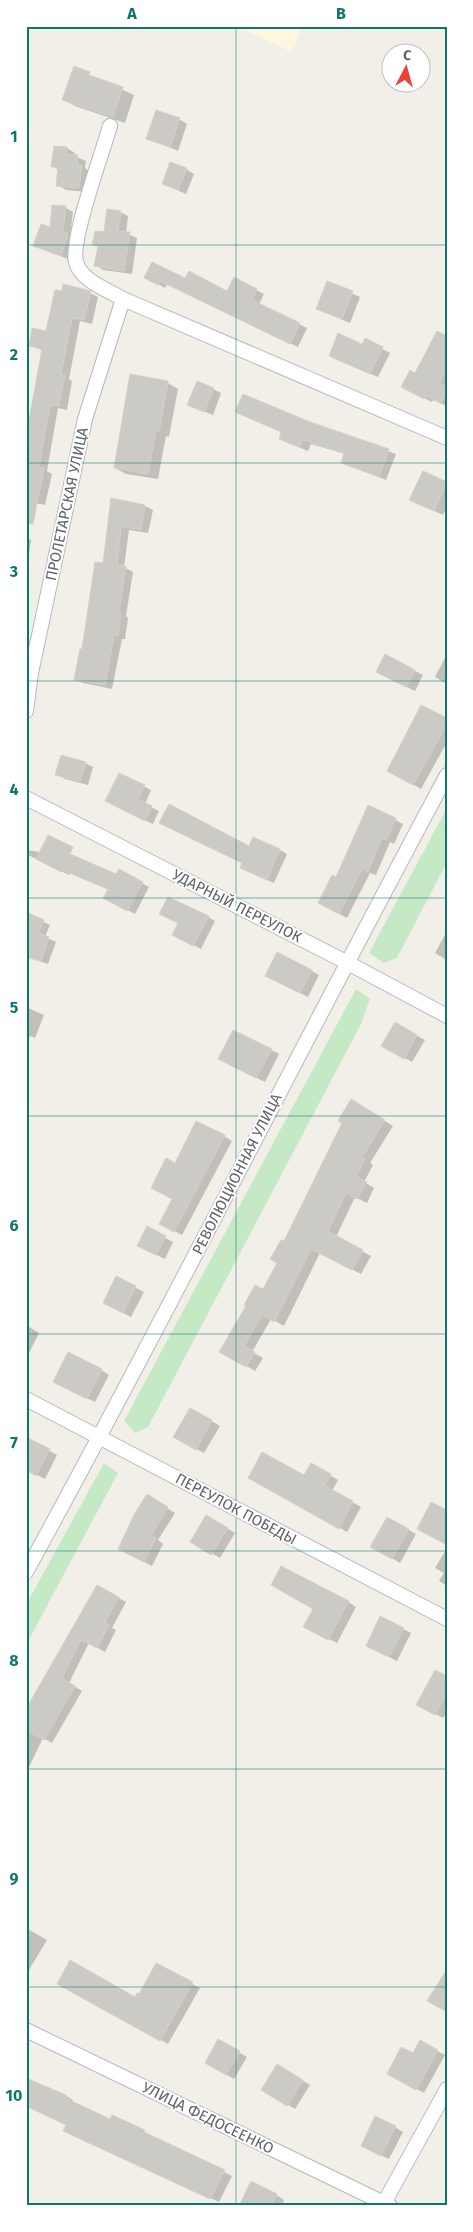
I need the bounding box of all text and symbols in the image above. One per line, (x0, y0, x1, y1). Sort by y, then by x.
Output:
text: A (126, 4, 137, 23)
text: B (336, 4, 346, 23)
north arrow (380, 42, 430, 92)
text: С (402, 47, 412, 64)
text: 1 (10, 127, 18, 146)
text: 2 (10, 345, 18, 364)
street label: ПРОЛЕТАРСКАЯ УЛИЦА (42, 425, 92, 582)
text: 3 (9, 562, 18, 581)
text: 4 (9, 780, 19, 799)
street label: УДАРНЫЙ ПЕРЕУЛОК (169, 866, 305, 946)
text: 5 (10, 998, 19, 1017)
street label: РЕВОЛЮЦИОННАЯ УЛИЦА (188, 1090, 286, 1258)
text: 6 (9, 1216, 19, 1235)
text: 7 (10, 1433, 18, 1452)
street label: ПЕРЕУЛОК ПОБЕДЫ (172, 1469, 300, 1549)
text: 8 (9, 1651, 19, 1670)
text: 9 (10, 1869, 19, 1888)
street label: УЛИЦА ФЕДОСЕЕНКО (139, 2078, 277, 2158)
text: 10 (6, 2086, 22, 2105)

